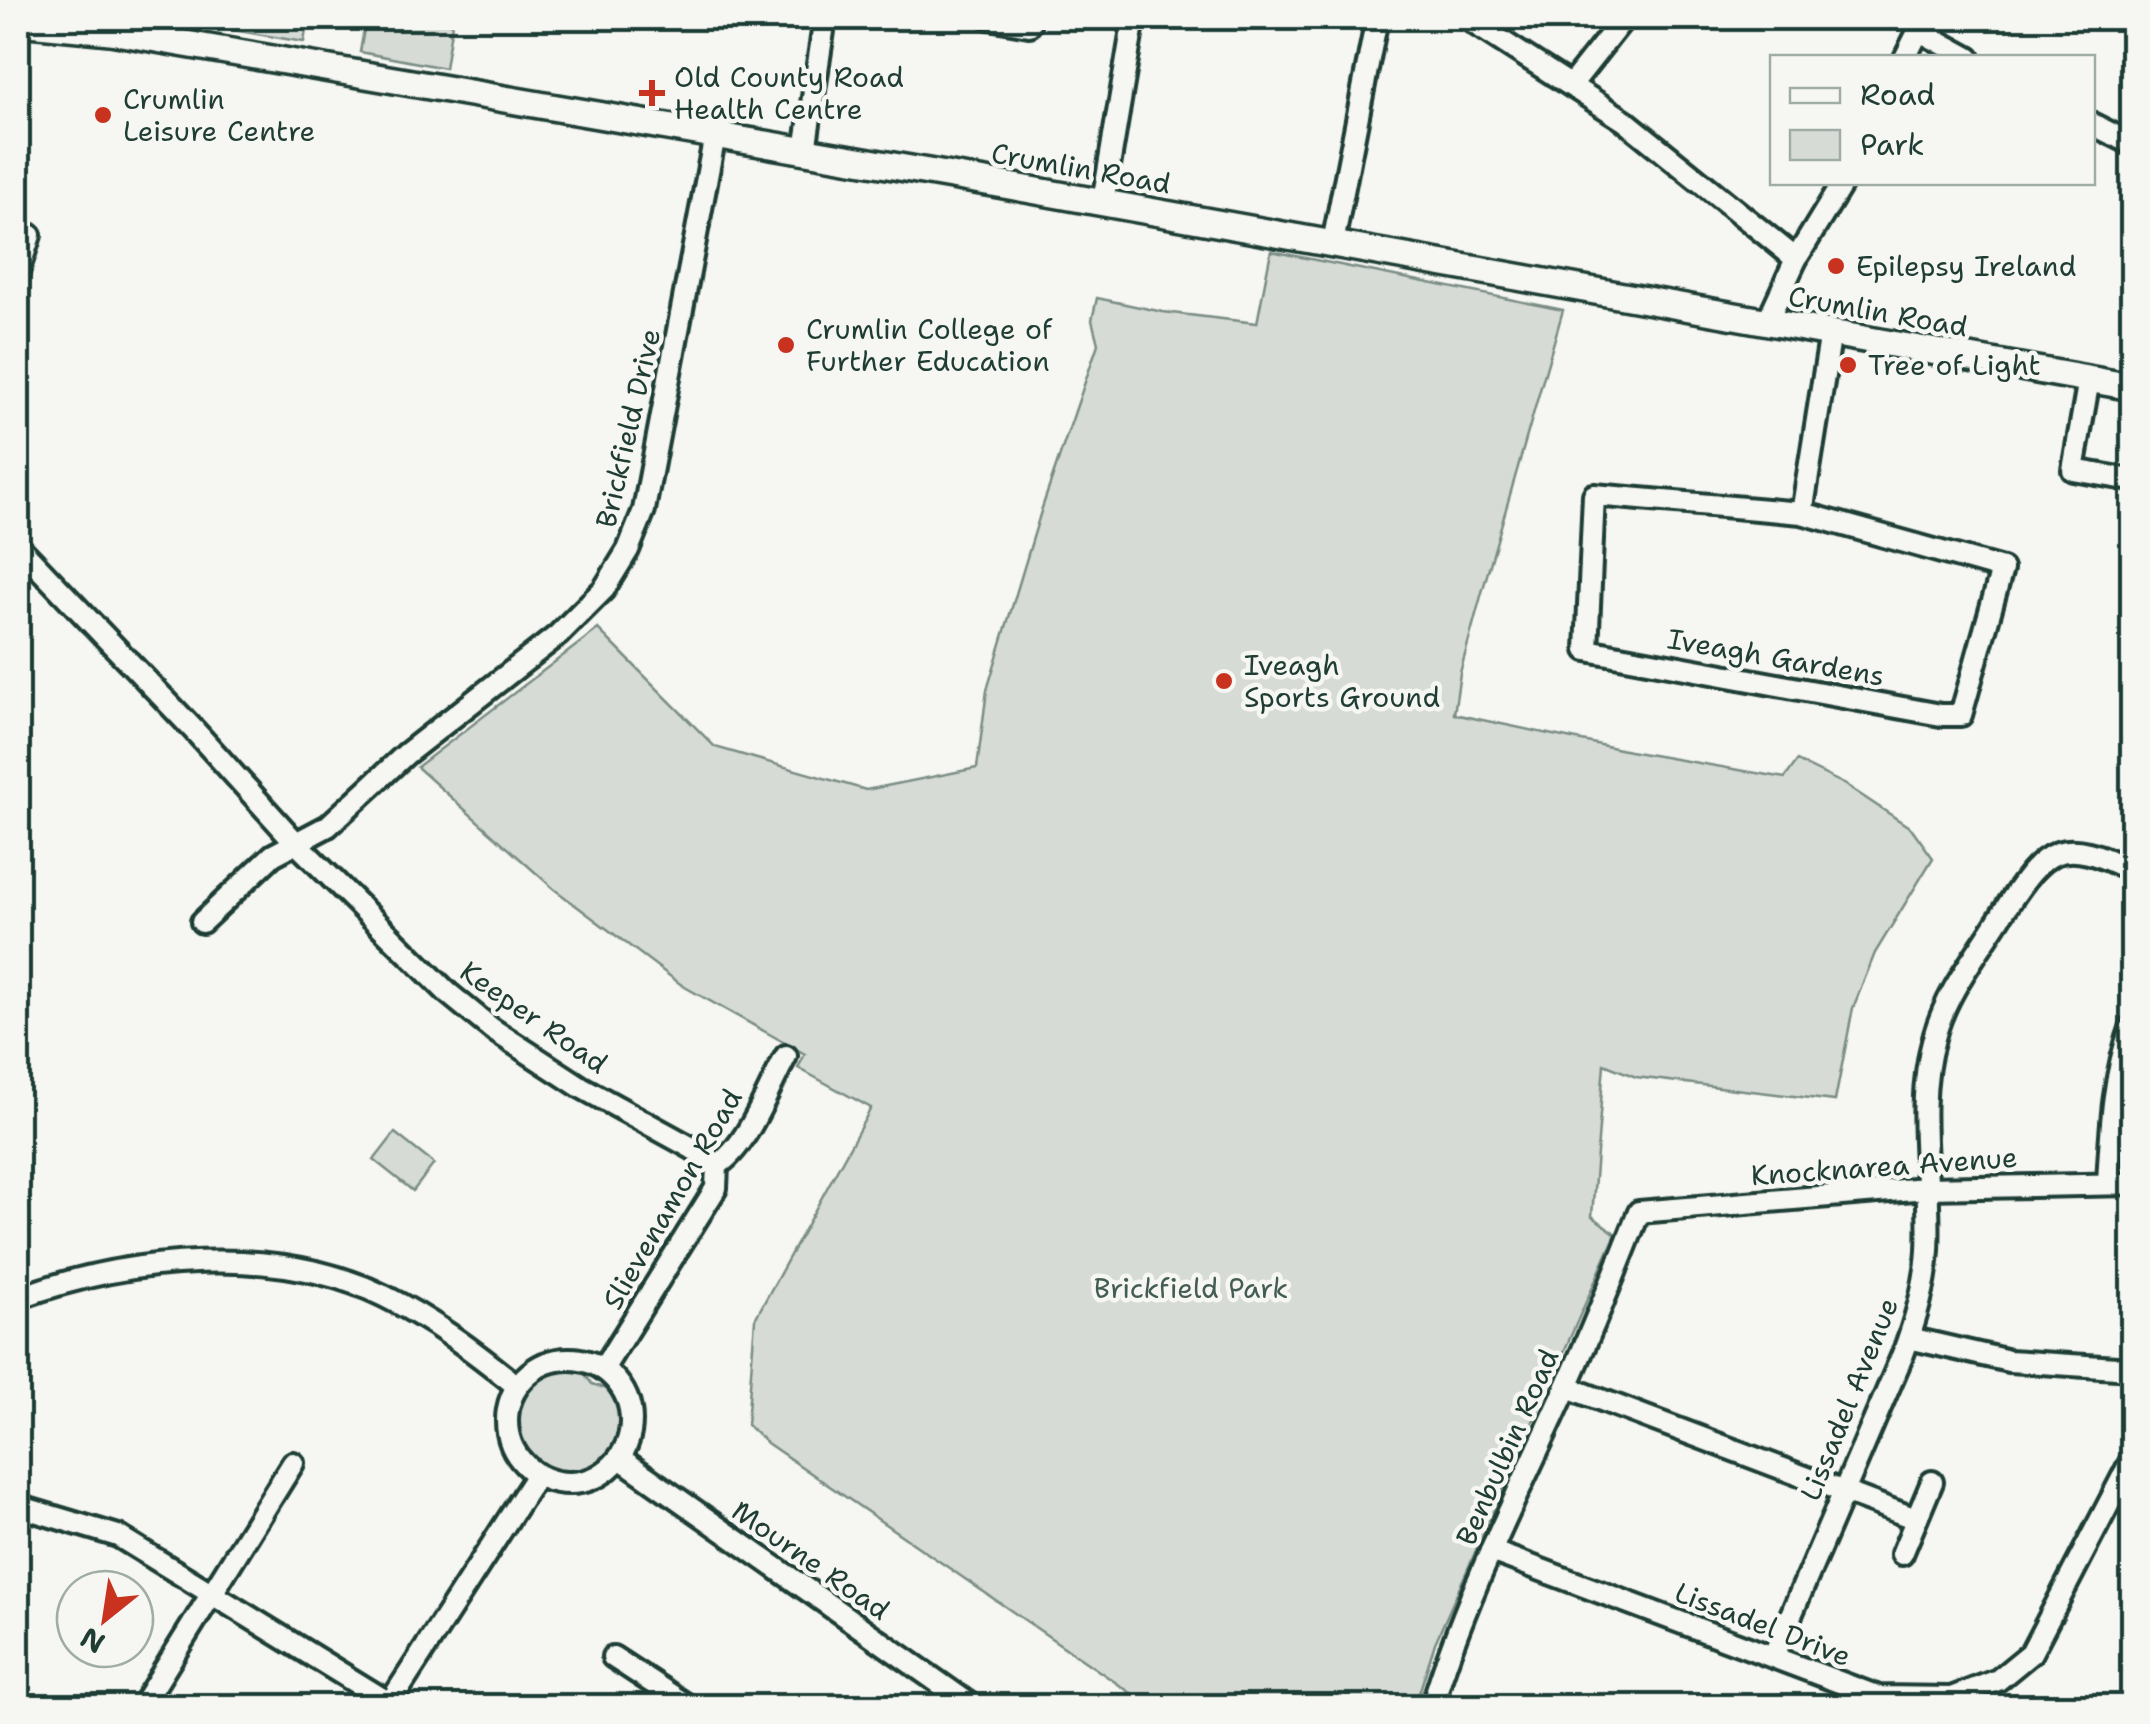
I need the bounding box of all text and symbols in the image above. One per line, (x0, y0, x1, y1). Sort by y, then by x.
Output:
legend (1770, 55, 2095, 185)
place label: Old County Road Health Centre (674, 58, 904, 128)
text: Road (1860, 74, 1935, 115)
place label: Crumlin Leisure Centre (123, 80, 315, 150)
marker: Old County Road Health Centre (639, 80, 665, 106)
marker: Crumlin Leisure Centre (92, 104, 114, 126)
text: Park (1860, 124, 1924, 165)
street label: Crumlin Road (988, 134, 1174, 202)
place label: Epilepsy Ireland (1856, 247, 2077, 285)
marker: Epilepsy Ireland (1825, 255, 1847, 277)
street label: Crumlin Road (1785, 277, 1971, 345)
place label: Crumlin College of Further Education (806, 310, 1053, 380)
street label: Brickfield Drive (587, 325, 669, 531)
marker: Crumlin College of Further Education (775, 334, 797, 356)
place label: Tree of Light (1868, 346, 2041, 384)
marker: Tree of Light (1837, 354, 1859, 376)
street label: Iveagh Gardens (1665, 619, 1887, 695)
place label: Iveagh Sports Ground (1244, 646, 1440, 716)
marker: Iveagh Sports Ground (1213, 670, 1235, 692)
street label: Keeper Road (452, 952, 616, 1082)
street label: Slievenamon Road (593, 1082, 751, 1316)
street label: Knocknarea Avenue (1749, 1138, 2019, 1194)
park label: Brickfield Park (1094, 1269, 1288, 1307)
street label: Lissadel Avenue (1791, 1292, 1907, 1506)
street label: Benbulbin Road (1447, 1343, 1567, 1551)
street label: Mourne Road (724, 1491, 898, 1629)
north arrow (55, 1569, 155, 1669)
street label: Lissadel Drive (1669, 1573, 1857, 1675)
text: N (73, 1619, 112, 1663)

